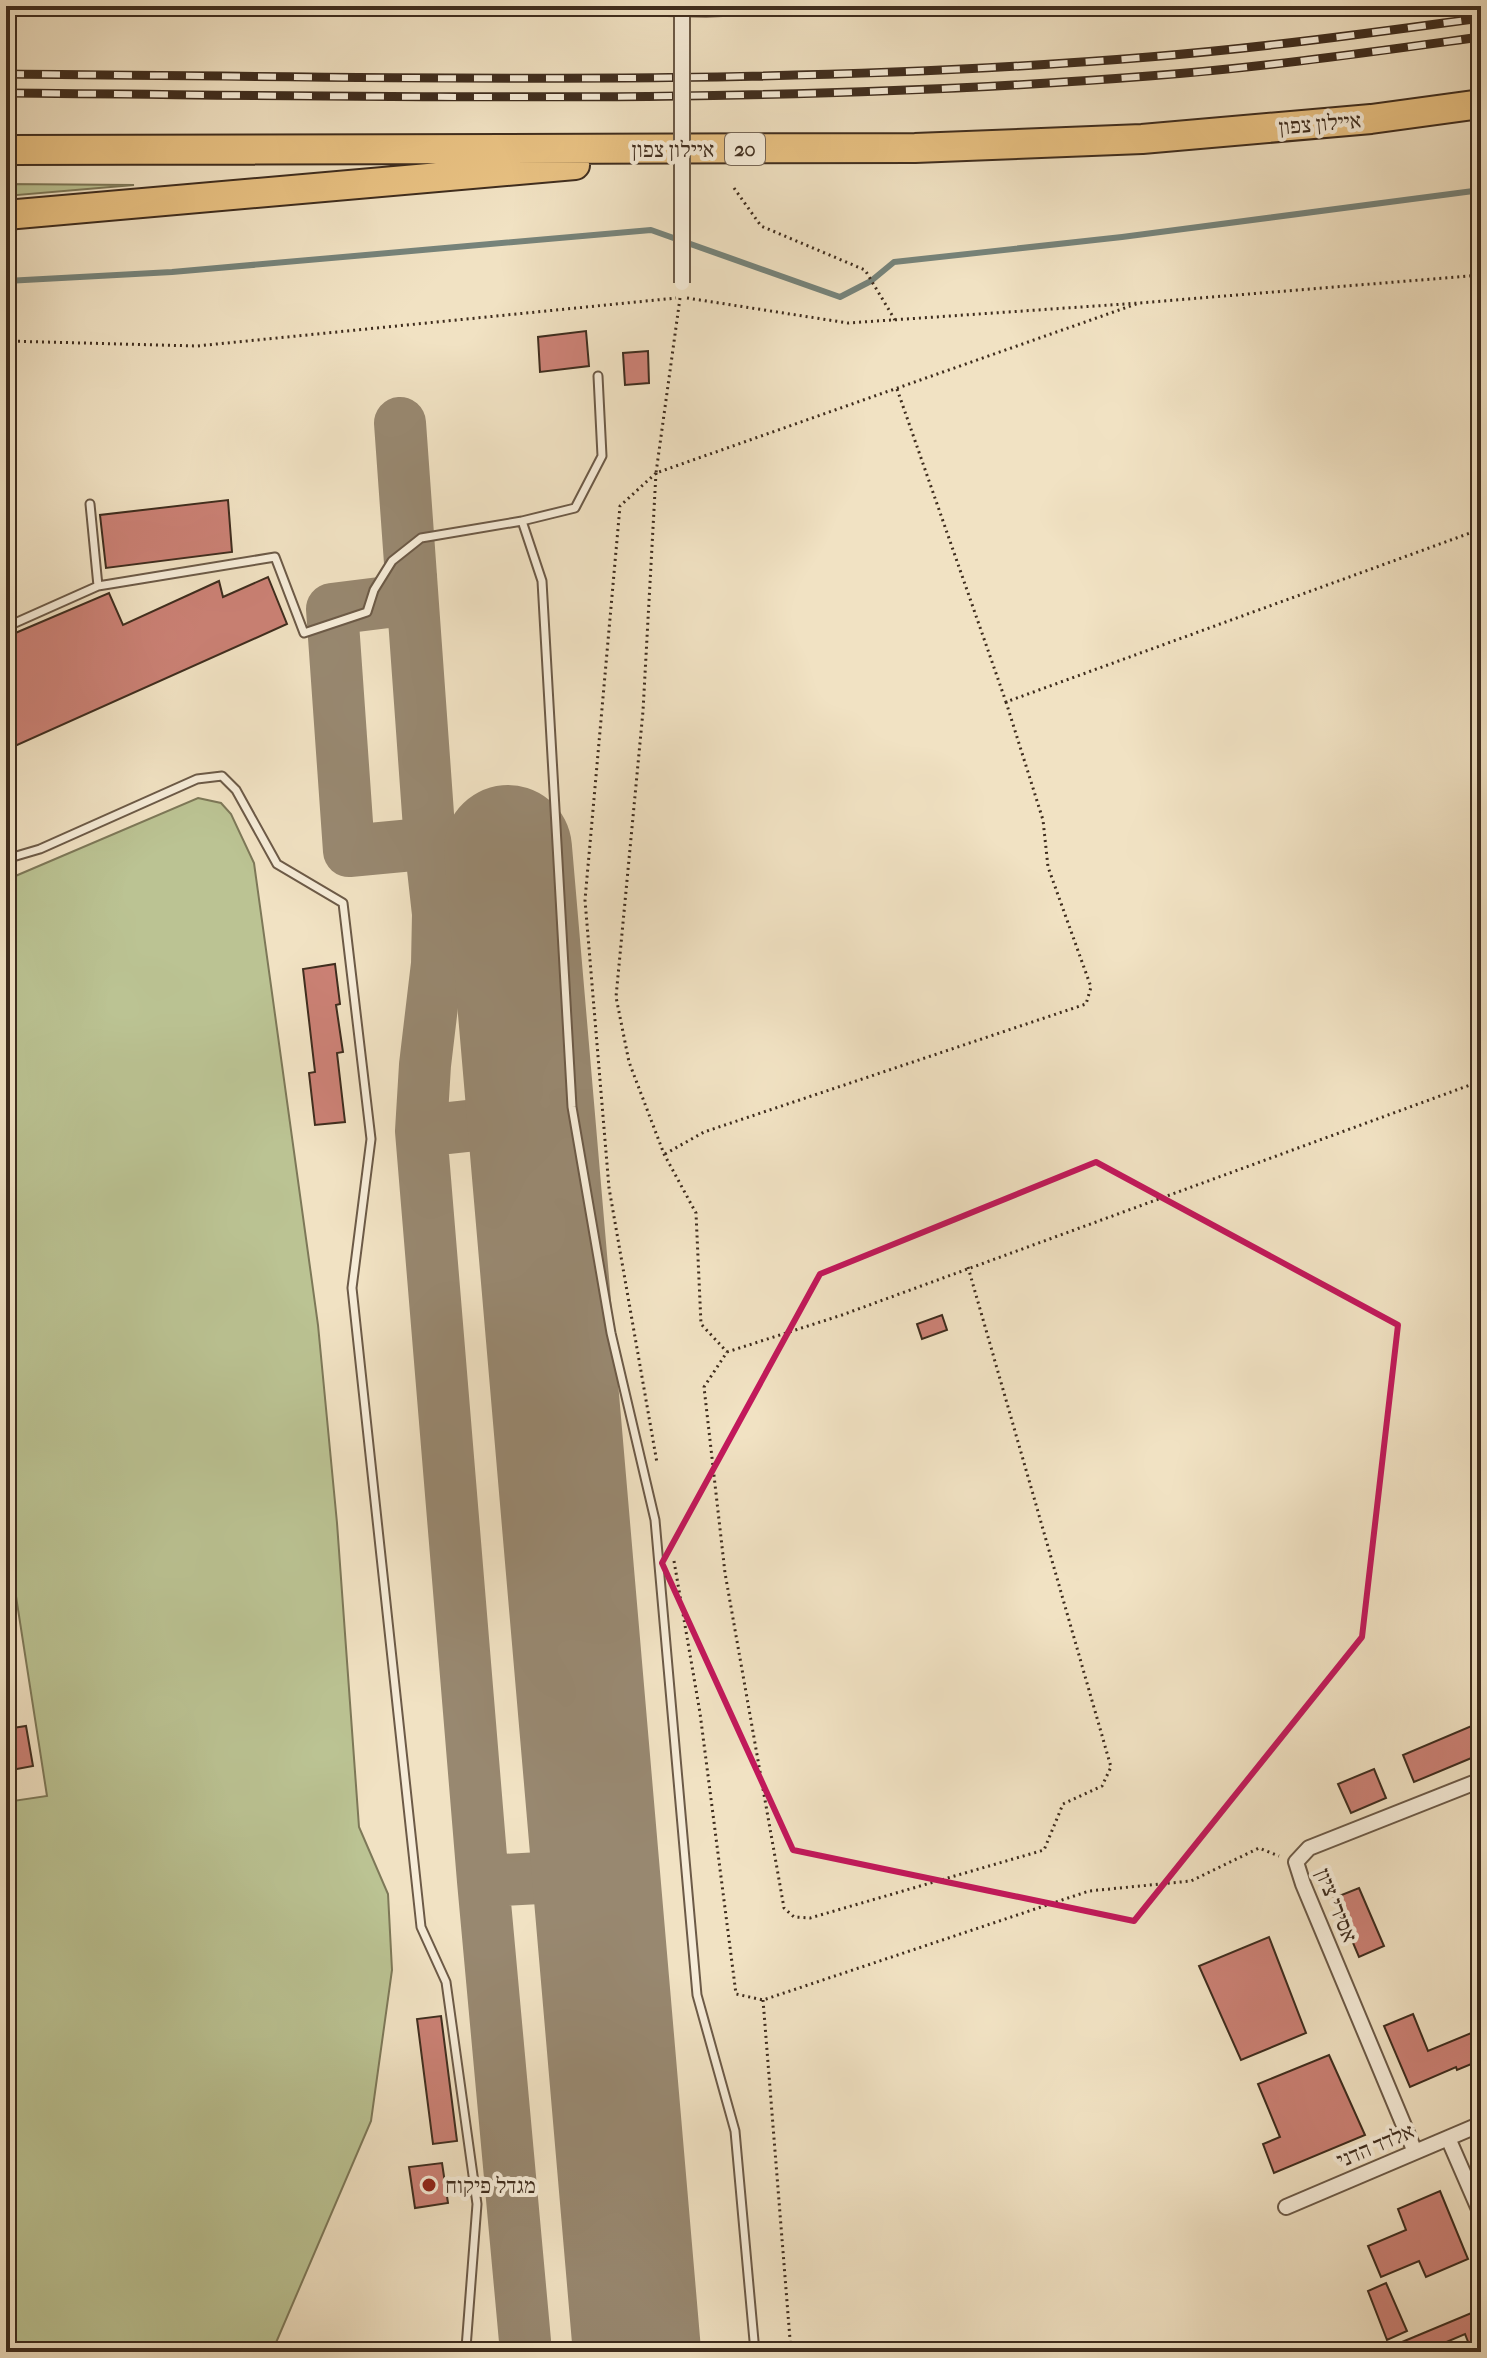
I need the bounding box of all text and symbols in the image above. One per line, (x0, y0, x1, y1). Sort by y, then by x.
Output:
street label: איילון צפון (1278, 107, 1362, 141)
road number: 20 (725, 133, 765, 165)
street label: איילון צפון (632, 137, 714, 163)
street label: אסירי ציון (1310, 1865, 1363, 1946)
street label: אלדד הדני (1333, 2118, 1418, 2174)
place label: מגדל פיקוח (445, 2173, 536, 2199)
marker: מגדל פיקוח (420, 2176, 438, 2194)

